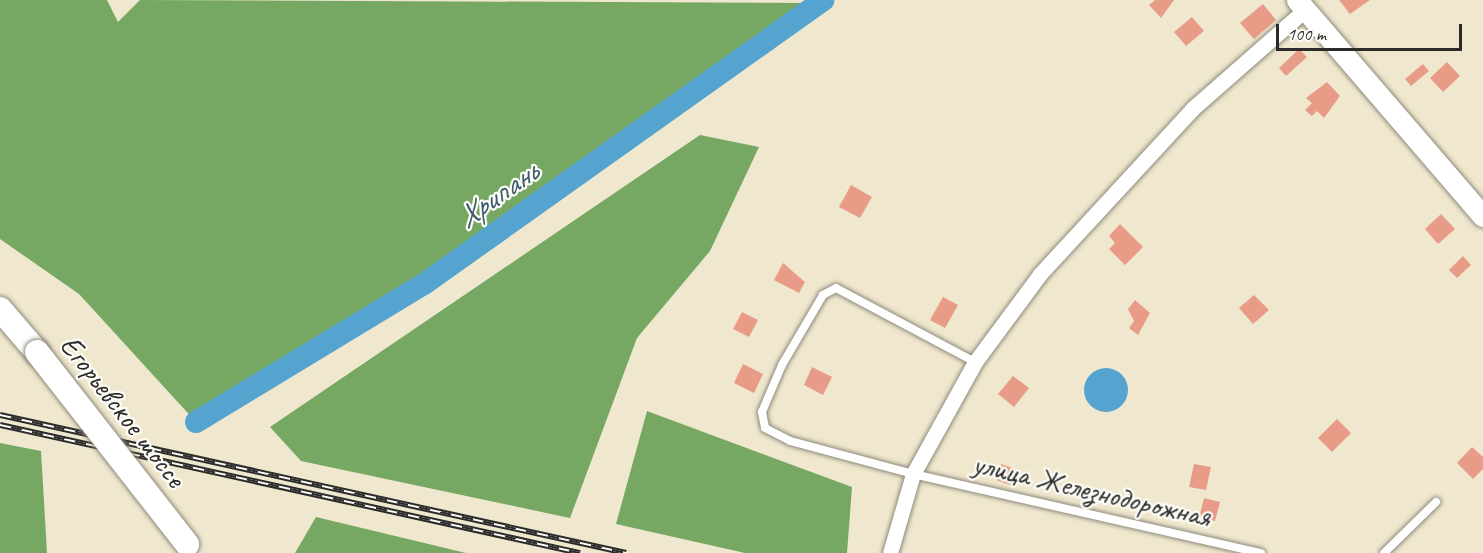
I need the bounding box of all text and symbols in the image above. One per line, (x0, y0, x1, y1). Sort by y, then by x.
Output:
scale bar (1279, 12, 1465, 50)
text: 100 m (1287, 23, 1326, 45)
water label: Хрипань (450, 153, 546, 237)
street label: Егорьевское шоссе (52, 328, 194, 494)
street label: улица Железнодорожная (969, 445, 1215, 535)

